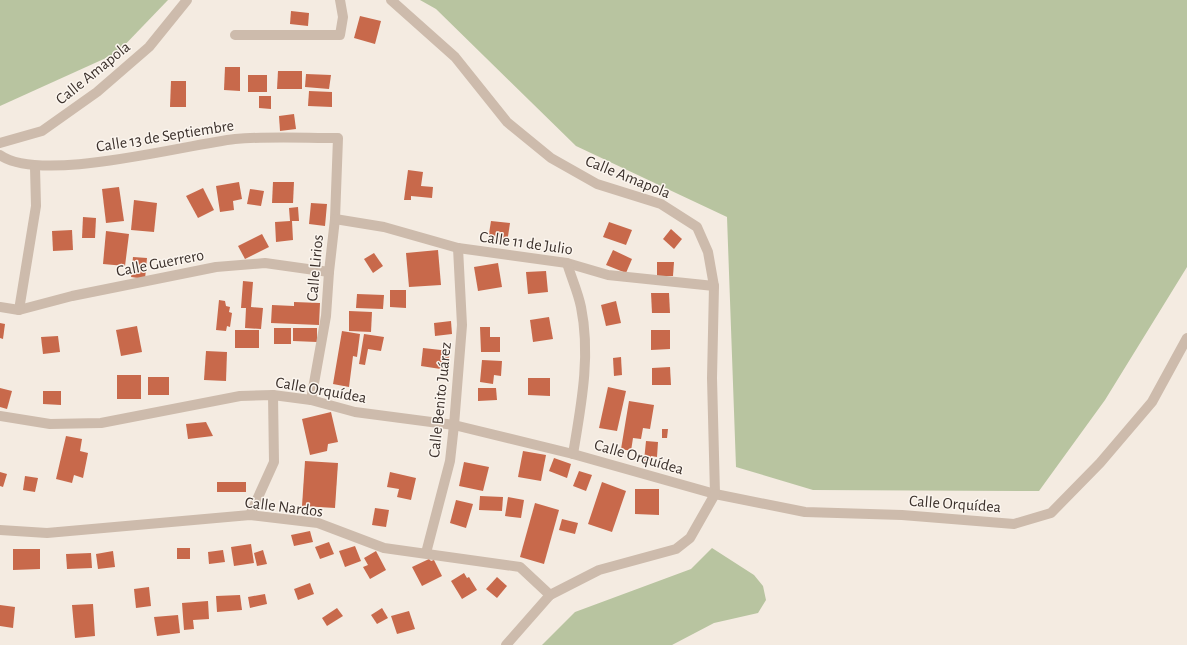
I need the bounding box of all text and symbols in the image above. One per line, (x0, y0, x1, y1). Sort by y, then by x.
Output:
street label: Calle Amapola (53, 38, 133, 108)
street label: Calle 13 de Septiembre (95, 117, 235, 155)
street label: Calle Amapola (583, 153, 673, 201)
street label: Calle 11 de Julio (478, 229, 574, 257)
street label: Calle Lirios (304, 234, 326, 302)
street label: Calle Guerrero (115, 247, 205, 279)
street label: Calle Benito Juárez (426, 341, 454, 459)
street label: Calle Orquídea (274, 374, 368, 406)
street label: Calle Orquídea (592, 437, 686, 477)
street label: Calle Orquídea (908, 493, 1002, 515)
street label: Calle Nardos (244, 494, 324, 520)

